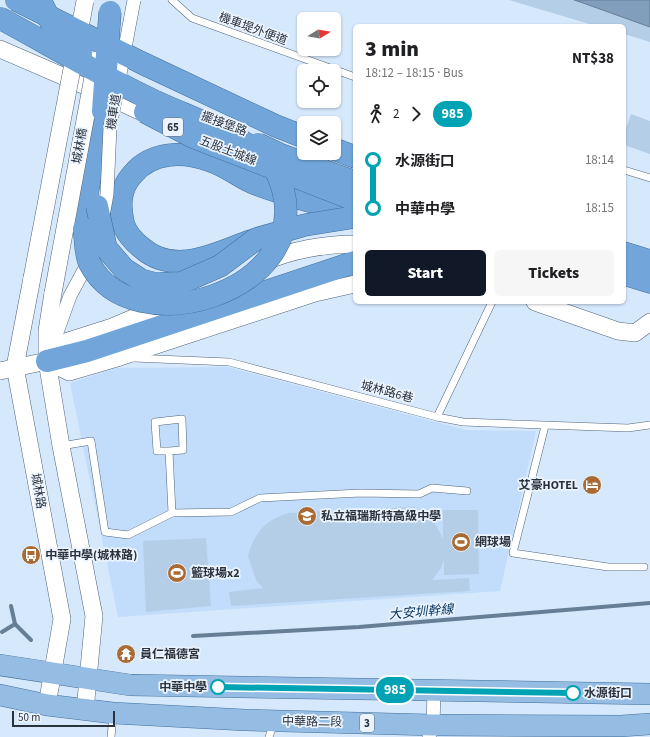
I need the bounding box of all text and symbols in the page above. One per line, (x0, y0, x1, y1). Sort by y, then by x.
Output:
street label: 機車堤外便道 (216, 9, 290, 49)
north arrow (297, 12, 341, 56)
map controls (297, 12, 341, 160)
text: 3 min (365, 33, 419, 65)
text: NT$38 (572, 48, 614, 69)
button: locate (297, 64, 341, 108)
text: 18:12 – 18:15 · Bus (365, 64, 463, 82)
street label: 機車道 (103, 93, 125, 131)
icon: walk (365, 103, 387, 125)
icon: forward (405, 103, 427, 125)
text: 985 (441, 104, 464, 124)
text: 2 (393, 105, 399, 123)
street label: 擺接堡路 (199, 108, 249, 140)
button: layers (297, 116, 341, 160)
road number: 65 (163, 118, 183, 136)
street label: 城林橋 (69, 127, 91, 165)
street label: 五股土城線 (197, 132, 259, 170)
text: 水源街口 (395, 151, 455, 172)
text: 18:14 (585, 151, 614, 169)
text: 中華中學 (395, 199, 455, 220)
text: 18:15 (585, 199, 614, 217)
button: Start (365, 250, 486, 296)
button: Tickets (494, 250, 614, 296)
street label: 城林路6巷 (359, 377, 415, 407)
street label: 城林路 (27, 472, 49, 510)
hotel icon: 艾豪HOTEL (581, 474, 603, 496)
place label: 艾豪HOTEL (519, 477, 578, 494)
school or university icon: 私立福瑞斯特高級中學 (296, 505, 318, 527)
place label: 私立福瑞斯特高級中學 (321, 508, 441, 525)
sports icon: 網球場 (450, 531, 472, 553)
place label: 網球場 (475, 534, 511, 551)
bus stop icon: 中華中學(城林路) (20, 544, 42, 566)
place label: 中華中學(城林路) (45, 547, 137, 564)
sports icon: 籃球場x2 (166, 562, 188, 584)
place label: 籃球場x2 (191, 565, 240, 582)
water label: 大安圳幹線 (388, 600, 456, 624)
temple icon: 員仁福德宮 (115, 643, 137, 665)
place label: 員仁福德宮 (140, 646, 200, 663)
line badge: 985 (372, 677, 418, 703)
place label: 中華中學 (159, 679, 207, 696)
marker: 中華中學 (210, 679, 226, 695)
text: 985 (384, 680, 406, 700)
marker: 水源街口 (565, 685, 581, 701)
place label: 水源街口 (584, 685, 632, 702)
scale bar (12, 709, 115, 728)
text: 50 m (18, 710, 40, 725)
street label: 中華路二段 (282, 713, 342, 731)
road number: 3 (360, 714, 374, 732)

